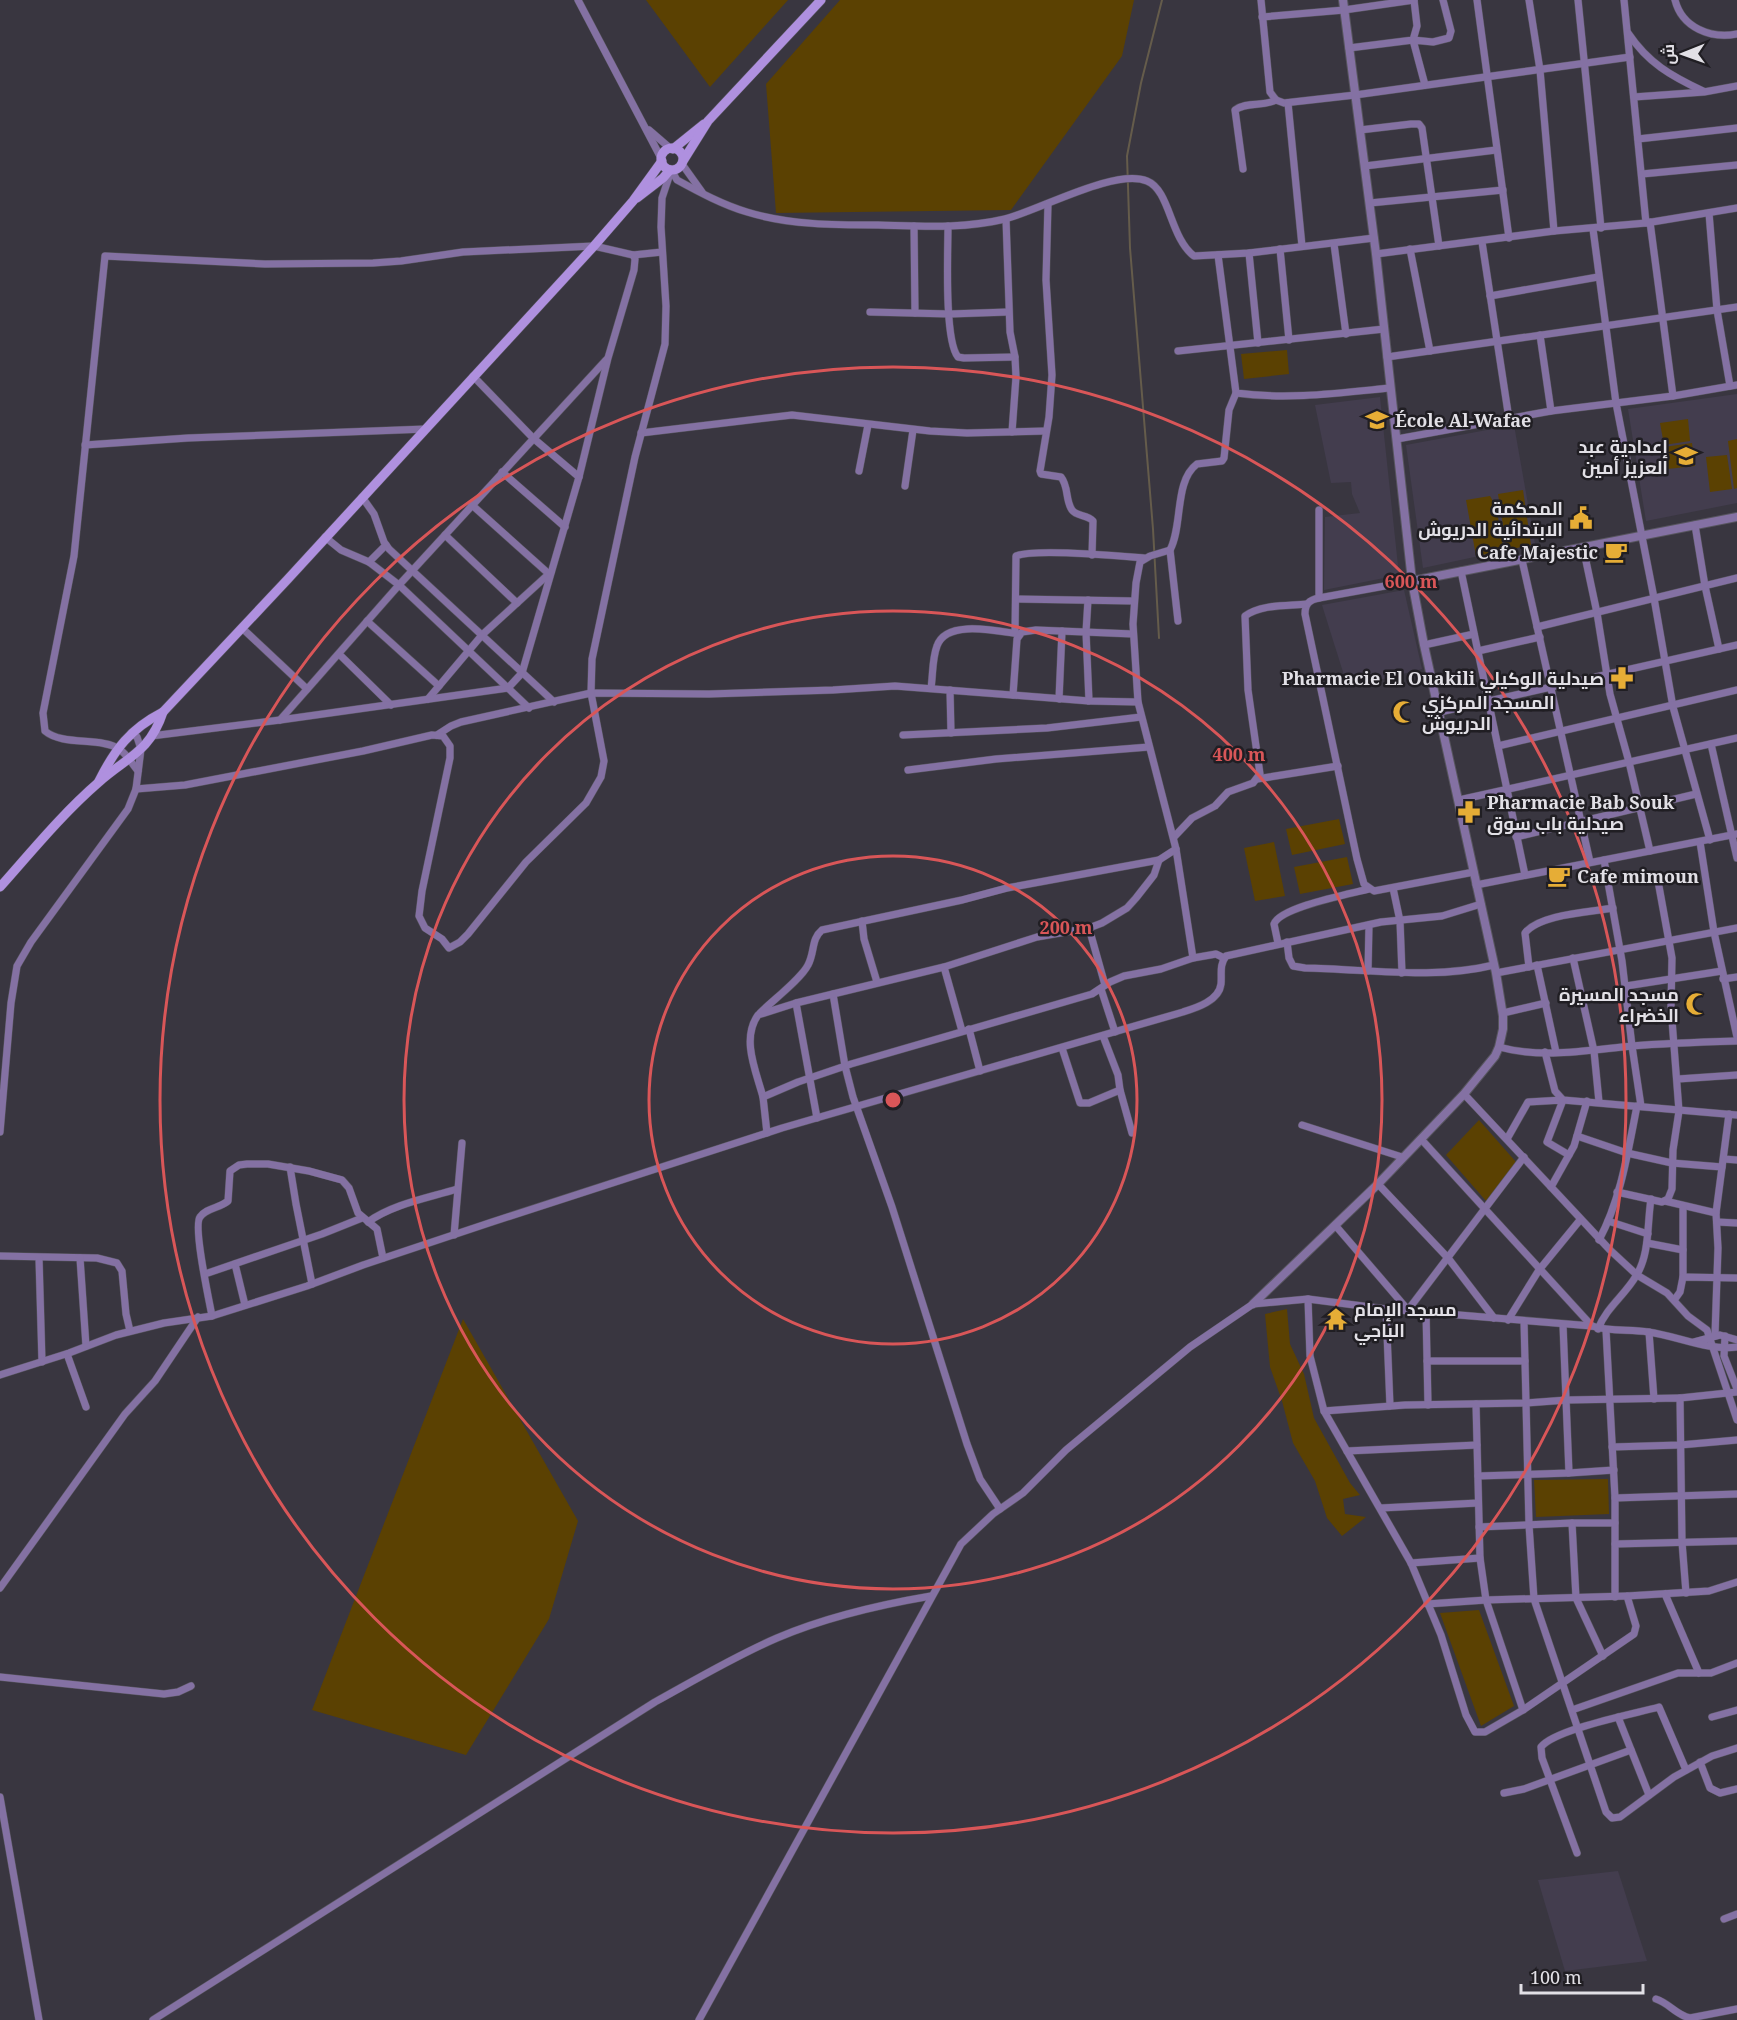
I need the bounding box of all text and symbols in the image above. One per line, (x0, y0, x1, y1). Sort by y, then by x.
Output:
north arrow (1653, 24, 1713, 84)
text: ش (1657, 44, 1679, 65)
school or university icon: École Al-Wafae (1364, 407, 1390, 433)
place label: École Al-Wafae (1395, 408, 1531, 432)
place label: إعدادية عبد العزيز أمين (1579, 434, 1668, 479)
school or university icon: إعدادية عبد العزيز أمين (1673, 443, 1699, 469)
place label: المحكمة الابتدائية الدريوش (1418, 496, 1563, 541)
public building icon: المحكمة الابتدائية الدريوش (1568, 505, 1594, 531)
cafe icon: Cafe Majestic (1603, 539, 1629, 565)
place label: Cafe Majestic (1477, 540, 1598, 564)
text: 600 m (1385, 569, 1438, 593)
pharmacy icon: Pharmacie El Ouakili صيدلية الوكيلي (1609, 665, 1635, 691)
place label: Pharmacie El Ouakili صيدلية الوكيلي (1282, 666, 1604, 694)
place label: المسجد المركزي الدريوش (1422, 690, 1555, 735)
mosque icon: المسجد المركزي الدريوش (1391, 699, 1417, 725)
text: 400 m (1213, 742, 1266, 766)
place label: Pharmacie Bab Souk صيدلية باب سوق (1487, 790, 1675, 835)
pharmacy icon: Pharmacie Bab Souk صيدلية باب سوق (1456, 799, 1482, 825)
cafe icon: Cafe mimoun (1546, 863, 1572, 889)
place label: Cafe mimoun (1577, 864, 1699, 888)
text: 200 m (1040, 915, 1093, 939)
place label: مسجد المسيرة الخضراء (1559, 982, 1679, 1027)
mosque icon: مسجد المسيرة الخضراء (1684, 991, 1710, 1017)
centre of rings (883, 1090, 903, 1110)
place label: مسجد الإمام الباجي (1354, 1297, 1457, 1346)
temple icon: مسجد الإمام الباجي (1323, 1306, 1349, 1332)
scale bar (1521, 1957, 1642, 1995)
text: 100 m (1530, 1965, 1582, 1989)

